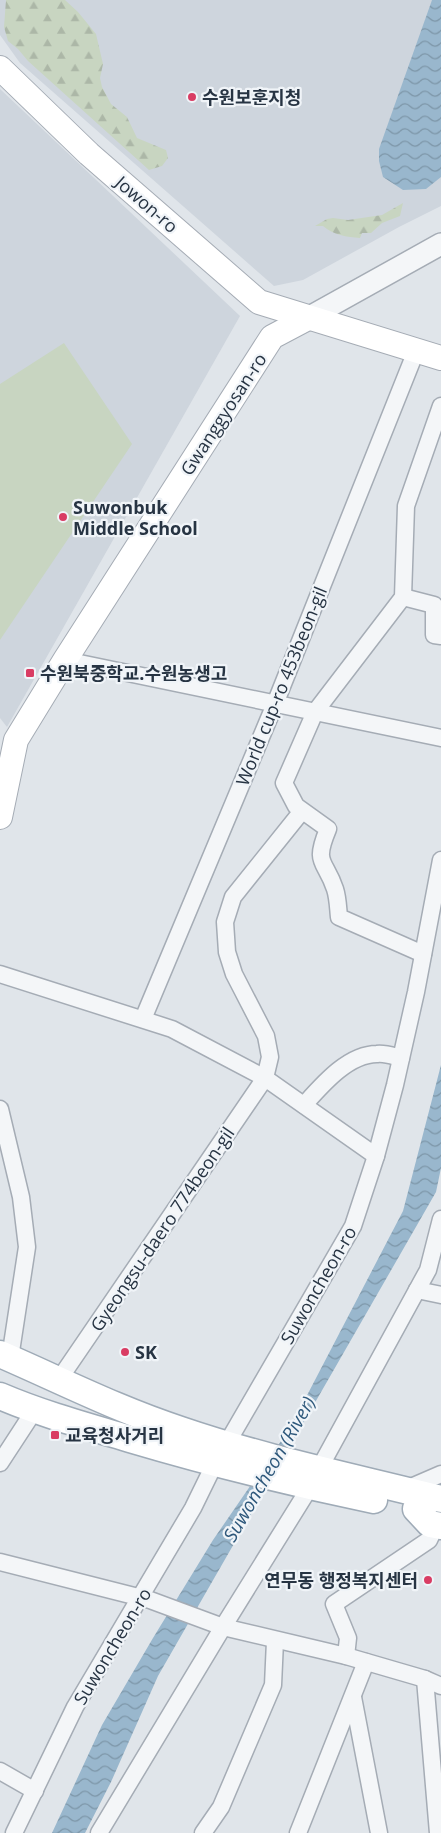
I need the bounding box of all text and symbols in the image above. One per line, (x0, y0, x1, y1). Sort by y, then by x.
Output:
place label: 수원보훈지청 (202, 85, 301, 109)
marker: 수원보훈지청 (186, 91, 198, 103)
street label: Jowon-ro (109, 169, 183, 238)
street label: Gwanggyosan-ro (175, 348, 271, 480)
place label: Suwonbuk Middle School (73, 495, 198, 540)
marker: Suwonbuk Middle School (57, 511, 69, 523)
street label: World cup-ro 453beon-gil (230, 583, 332, 789)
place label: 수원북중학교.수원농생고 (40, 661, 227, 685)
marker: 수원북중학교.수원농생고 (24, 667, 36, 679)
street label: Gyeongsu-daero 774beon-gil (84, 1122, 240, 1336)
street label: Suwoncheon-ro (275, 1222, 361, 1348)
place label: SK (135, 1340, 157, 1364)
marker: SK (119, 1346, 131, 1358)
water label: Suwoncheon (River) (217, 1392, 321, 1546)
place label: 교육청사거리 (65, 1423, 164, 1447)
marker: 교육청사거리 (49, 1429, 61, 1441)
place label: 연무동 행정복지센터 (264, 1568, 418, 1592)
marker: 연무동 행정복지센터 (422, 1574, 434, 1586)
street label: Suwoncheon-ro (68, 1583, 156, 1709)

